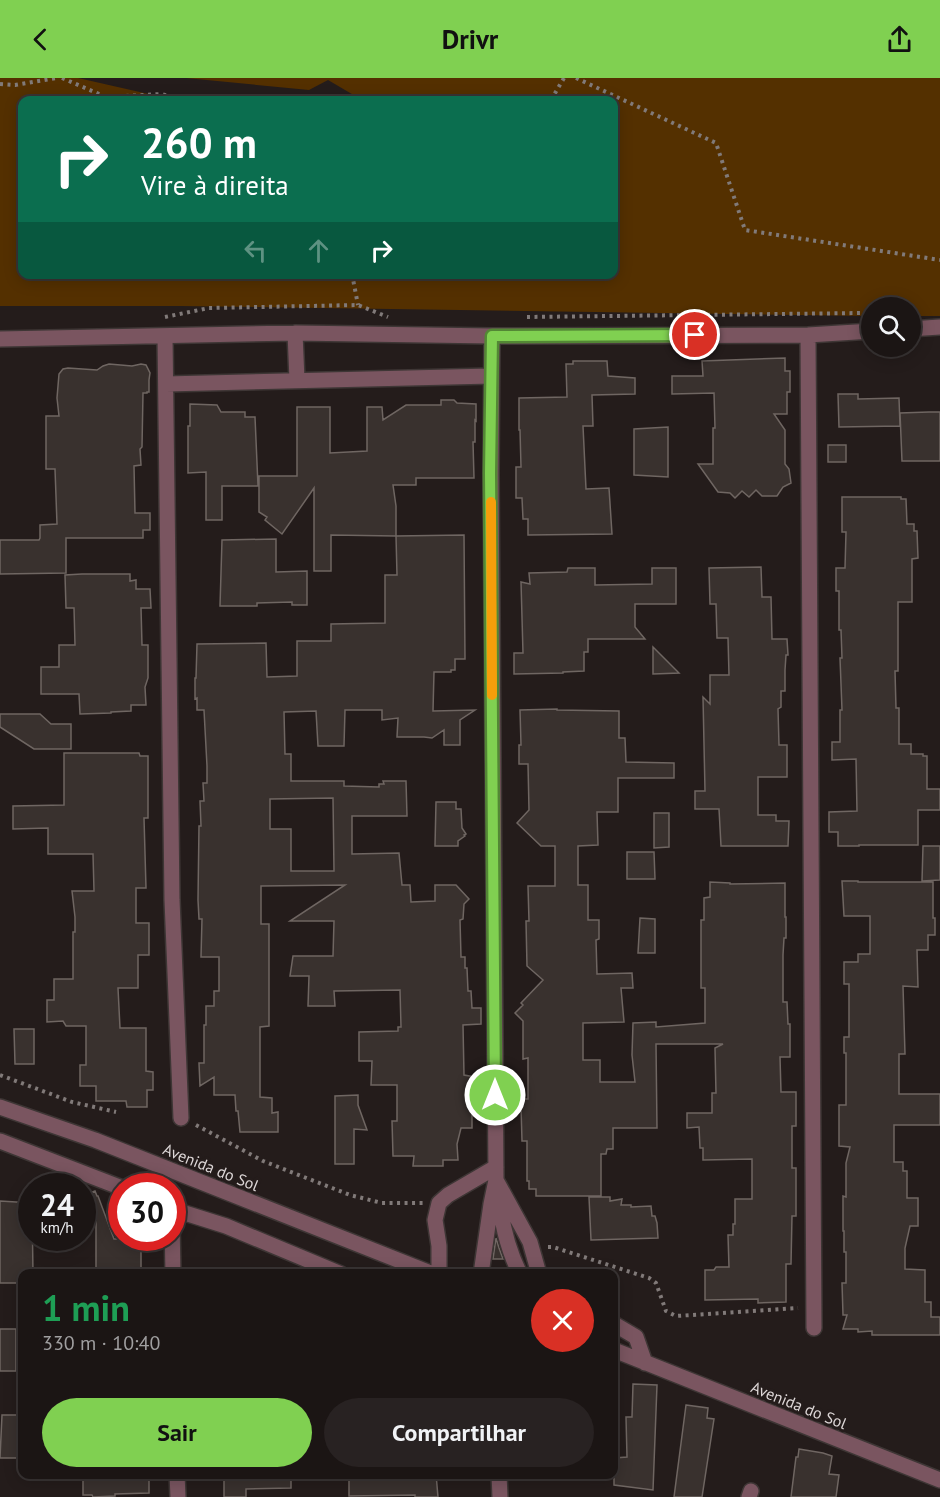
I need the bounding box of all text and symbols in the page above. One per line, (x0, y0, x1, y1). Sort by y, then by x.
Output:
text: Drivr (442, 22, 498, 56)
icon: back (24, 23, 57, 56)
icon: share (883, 23, 916, 56)
text: 260 m (141, 115, 257, 170)
icon: right (42, 120, 120, 198)
text: Vire à direita (141, 168, 289, 202)
icon: left (239, 234, 272, 267)
icon: ahead (302, 234, 335, 267)
icon: right (365, 234, 398, 267)
map controls (861, 297, 921, 357)
button: search (861, 297, 921, 357)
pin (669, 309, 720, 360)
icon: arrive (678, 318, 711, 351)
position arrow (463, 1063, 527, 1127)
street label: Avenida do Sol (160, 1139, 262, 1195)
speed limit sign: 30 (108, 1173, 186, 1251)
text: 24 (40, 1185, 74, 1224)
text: km/h (41, 1218, 73, 1237)
text: 1 min (42, 1284, 130, 1331)
button: close (531, 1289, 594, 1352)
text: 330 m · 10:40 (42, 1330, 160, 1356)
street label: Avenida do Sol (748, 1377, 850, 1433)
button: Sair (42, 1398, 312, 1467)
button: Compartilhar (324, 1398, 594, 1467)

